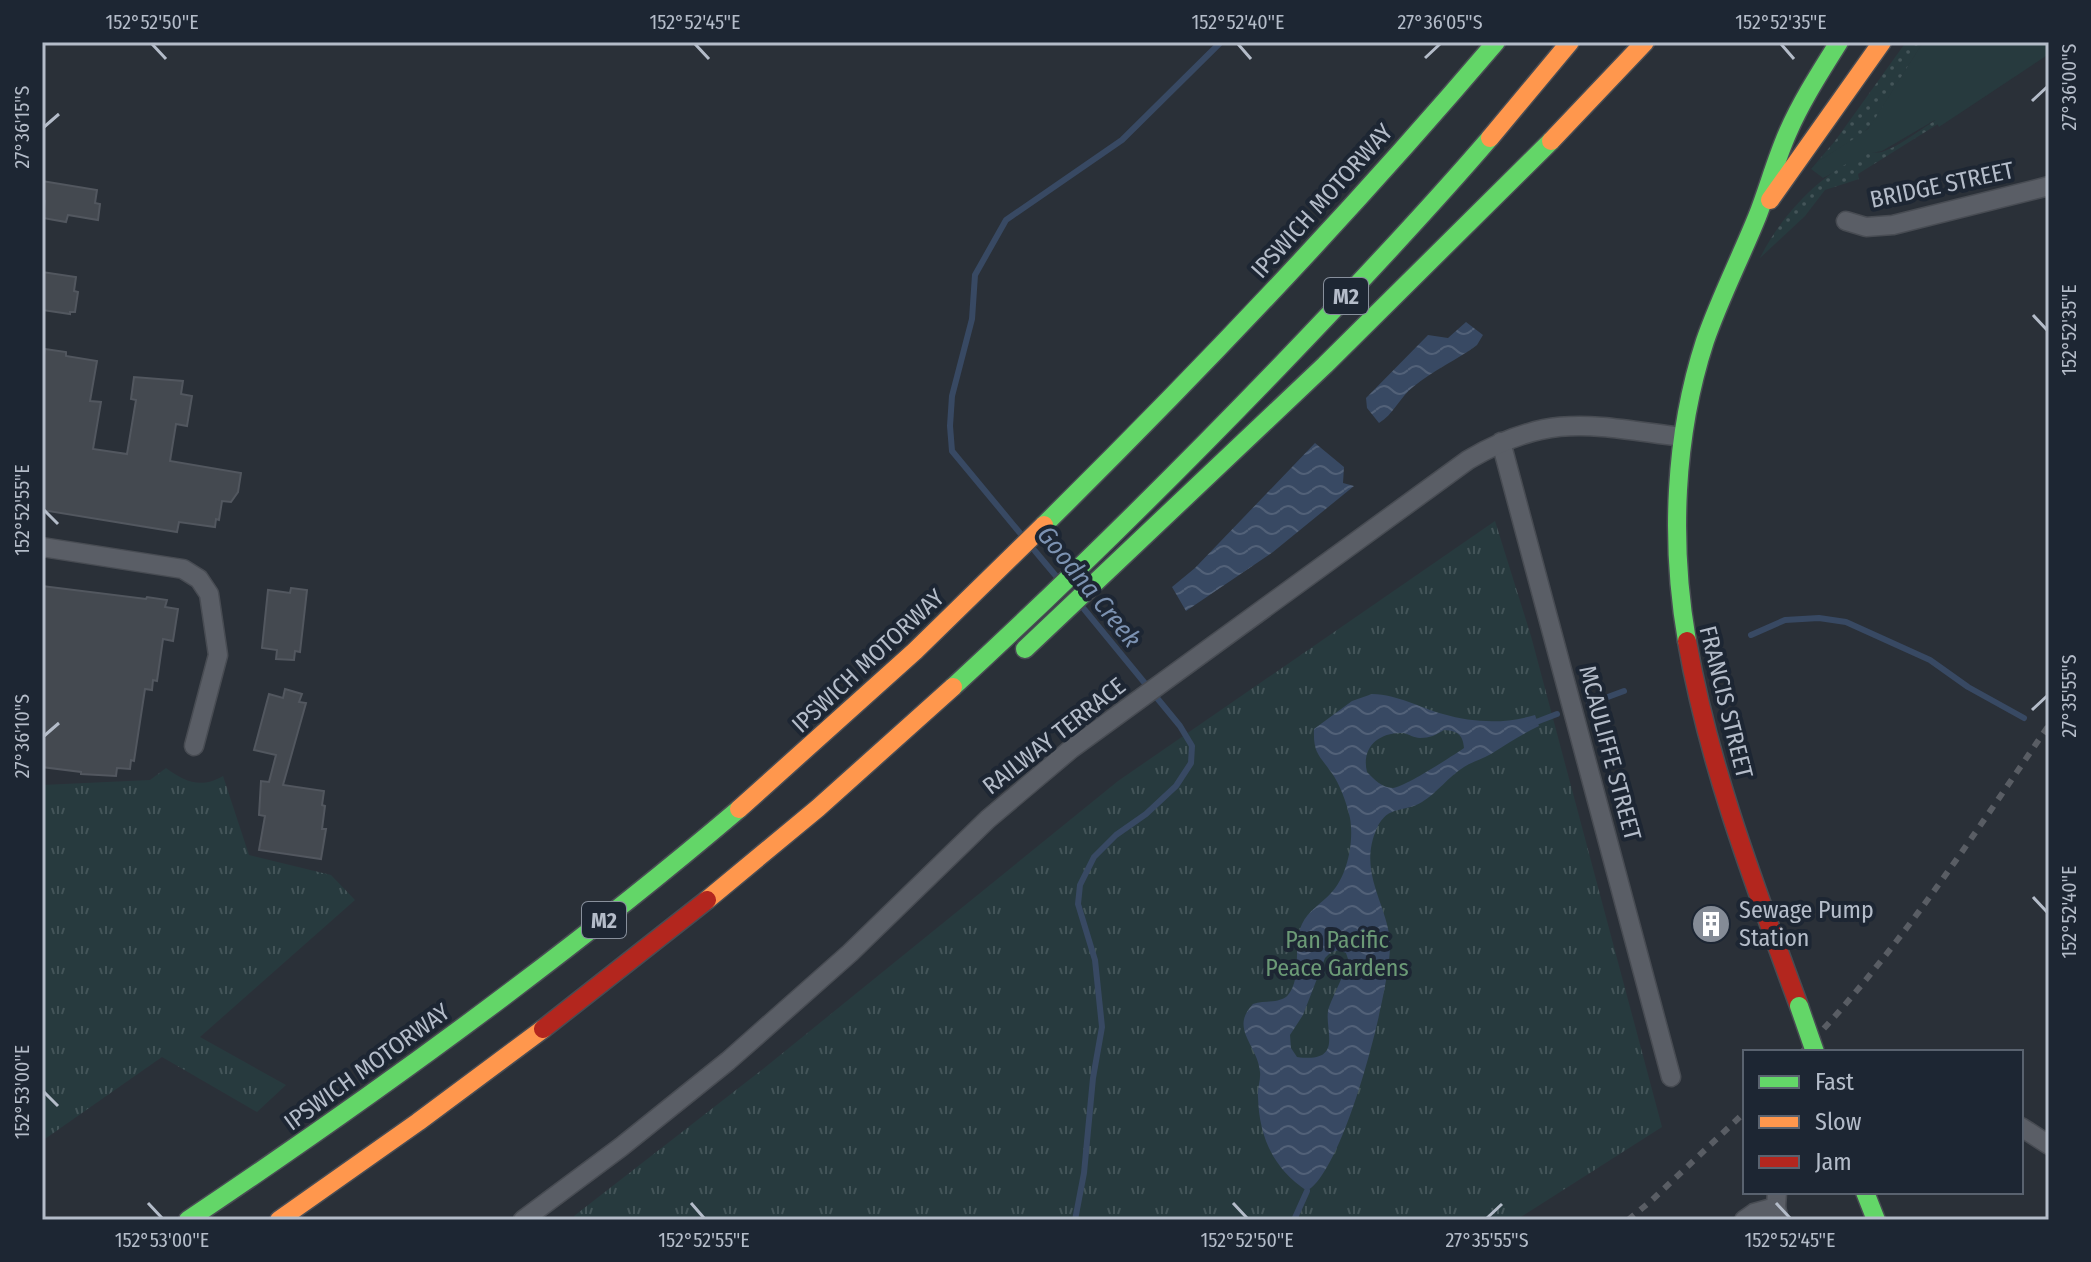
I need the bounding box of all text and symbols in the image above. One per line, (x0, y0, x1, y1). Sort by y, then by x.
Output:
text: 152°52'50"E (105, 10, 199, 34)
text: 152°52'45"E (649, 10, 741, 34)
text: 152°52'40"E (1192, 10, 1284, 34)
text: 27°36'05"S (1397, 10, 1483, 34)
text: 152°52'35"E (1735, 10, 1827, 34)
text: 27°36'00"S (2057, 43, 2081, 130)
text: 27°36'15"S (10, 86, 34, 168)
street label: IPSWICH MOTORWAY (1246, 118, 1399, 284)
street label: BRIDGE STREET (1868, 156, 2016, 214)
road number: M2 (1324, 278, 1368, 314)
text: 152°52'35"E (2057, 284, 2081, 376)
text: 152°52'55"E (10, 464, 34, 556)
water label: Goodna Creek (1031, 520, 1147, 654)
street label: IPSWICH MOTORWAY (786, 583, 950, 739)
street label: FRANCIS STREET (1694, 623, 1758, 781)
text: 27°35'55"S (2057, 654, 2081, 738)
street label: MCAULIFFE STREET (1573, 663, 1647, 843)
street label: RAILWAY TERRACE (977, 672, 1131, 800)
text: 27°36'10"S (10, 694, 34, 778)
text: 152°52'40"E (2057, 866, 2081, 958)
place label: Sewage Pump Station (1739, 896, 1874, 952)
road number: M2 (582, 902, 626, 938)
building icon: Sewage Pump Station (1690, 903, 1732, 945)
park label: Pan Pacific Peace Gardens (1265, 926, 1409, 982)
street label: IPSWICH MOTORWAY (279, 998, 455, 1136)
text: 152°53'00"E (10, 1045, 34, 1139)
legend (1743, 1050, 2023, 1194)
text: Fast (1815, 1068, 1854, 1096)
text: Slow (1815, 1108, 1862, 1136)
text: Jam (1815, 1148, 1852, 1176)
text: 152°53'00"E (115, 1228, 209, 1252)
text: 152°52'55"E (658, 1228, 750, 1252)
text: 152°52'50"E (1200, 1228, 1294, 1252)
text: 27°35'55"S (1445, 1228, 1529, 1252)
text: 152°52'45"E (1744, 1228, 1836, 1252)

